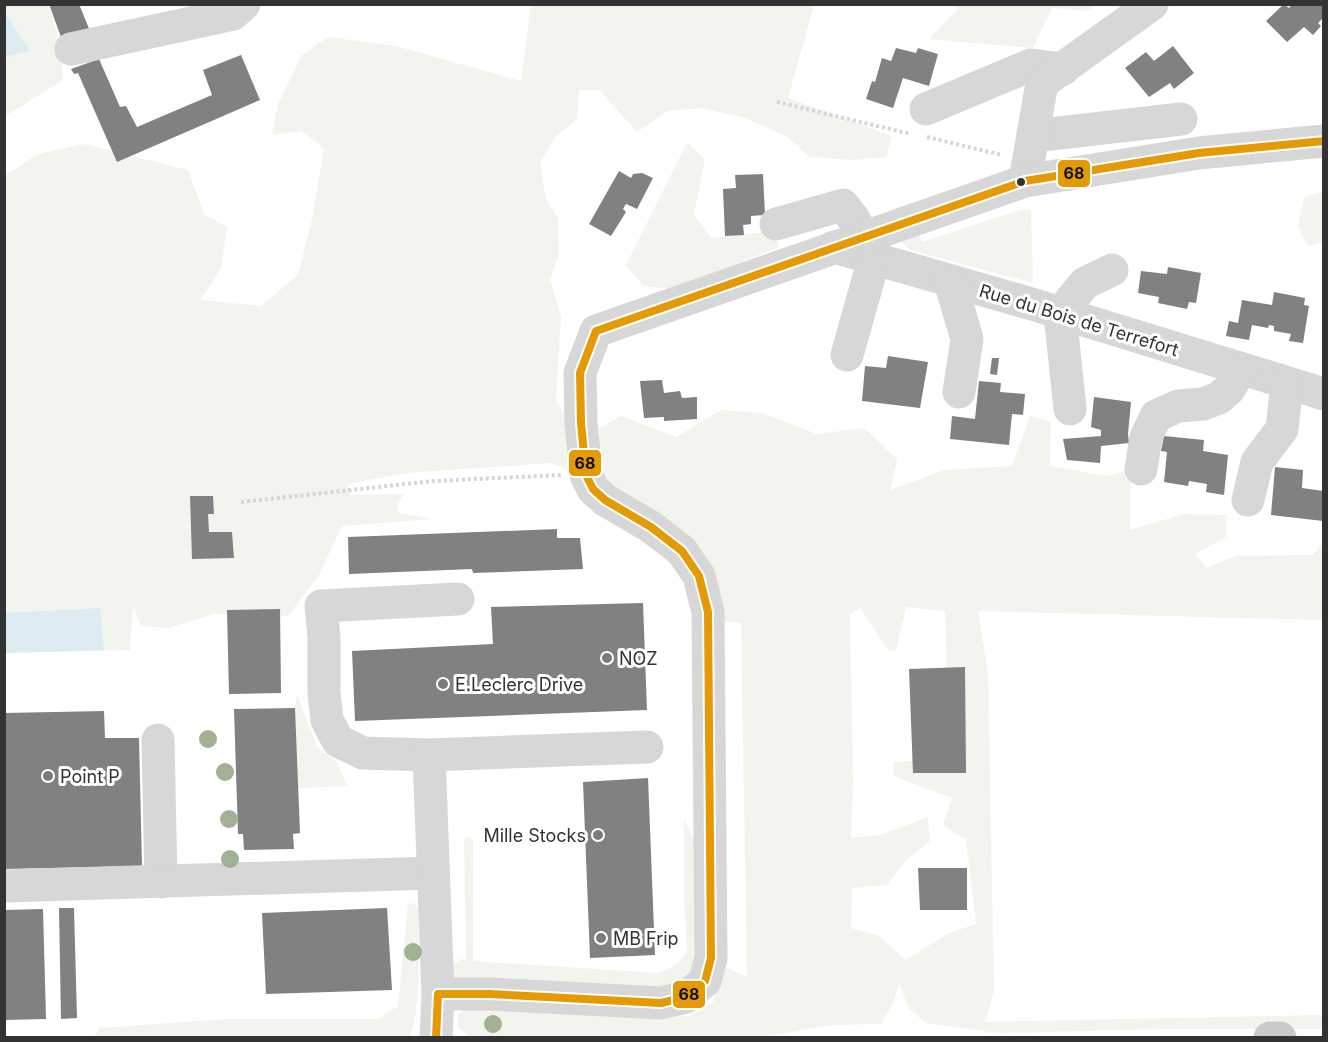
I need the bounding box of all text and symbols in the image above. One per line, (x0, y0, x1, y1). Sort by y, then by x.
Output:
line badge: 68 (1057, 159, 1091, 188)
text: 68 (1064, 163, 1084, 183)
unlabelled marker (1015, 176, 1027, 188)
street label: Rue du Bois de Terrefort (977, 280, 1181, 360)
line badge: 68 (568, 449, 602, 477)
text: 68 (575, 453, 595, 473)
place label: NOZ (619, 648, 658, 669)
marker: NOZ (600, 651, 614, 665)
place label: E.Leclerc Drive (455, 674, 583, 695)
marker: E.Leclerc Drive (436, 677, 450, 691)
place label: Point P (60, 766, 120, 787)
marker: Point P (41, 769, 55, 783)
place label: Mille Stocks (483, 825, 586, 846)
marker: Mille Stocks (591, 828, 605, 842)
place label: MB Frip (613, 928, 679, 949)
marker: MB Frip (594, 931, 608, 945)
line badge: 68 (672, 980, 706, 1009)
text: 68 (679, 984, 699, 1004)

